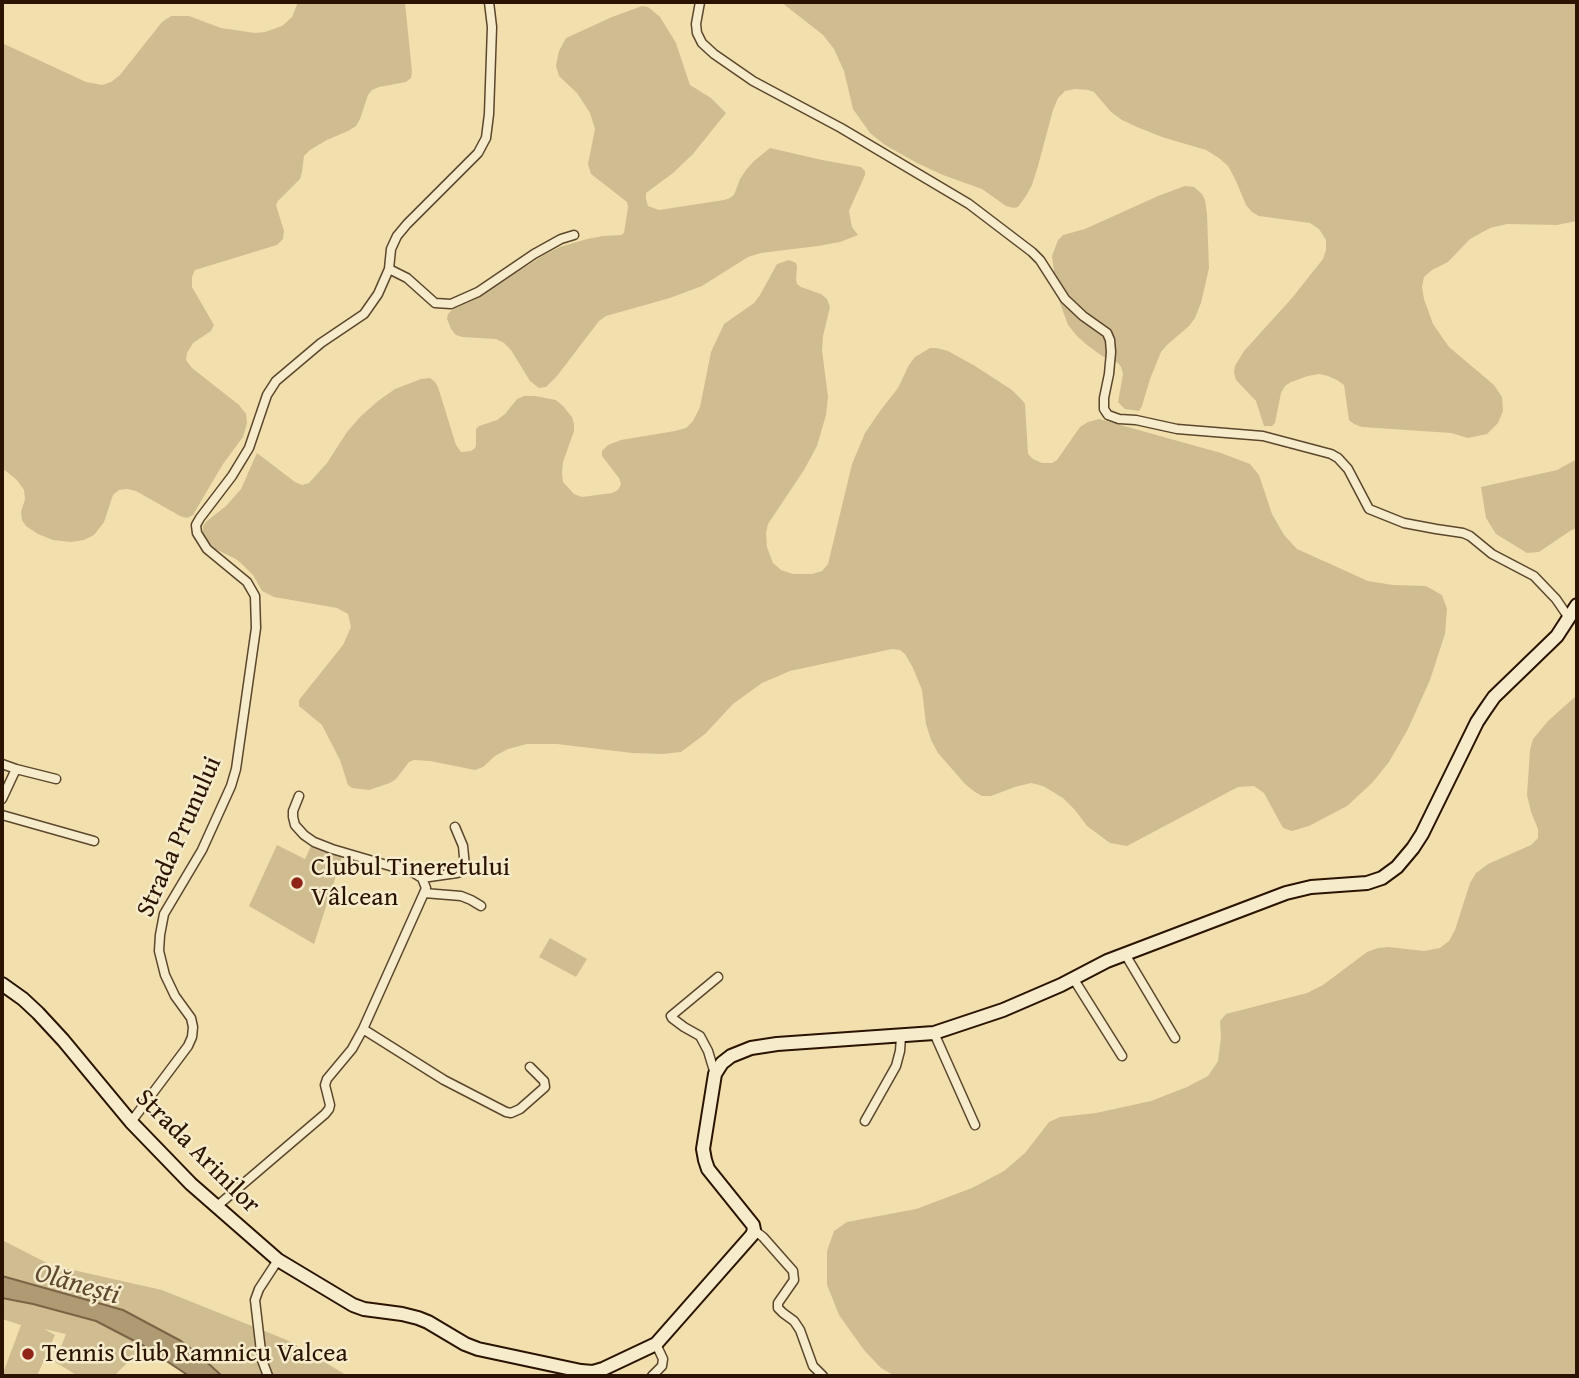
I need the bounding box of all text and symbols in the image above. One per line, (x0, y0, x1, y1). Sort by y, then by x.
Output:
street label: Strada Prunului (131, 752, 229, 922)
place label: Clubul Tineretului Vâlcean (311, 852, 510, 914)
marker: Clubul Tineretului Vâlcean (289, 875, 305, 891)
street label: Strada Arinilor (128, 1083, 266, 1221)
water label: Olănești (31, 1257, 123, 1313)
place label: Tennis Club Ramnicu Valcea (42, 1338, 348, 1370)
marker: Tennis Club Ramnicu Valcea (20, 1346, 36, 1362)

